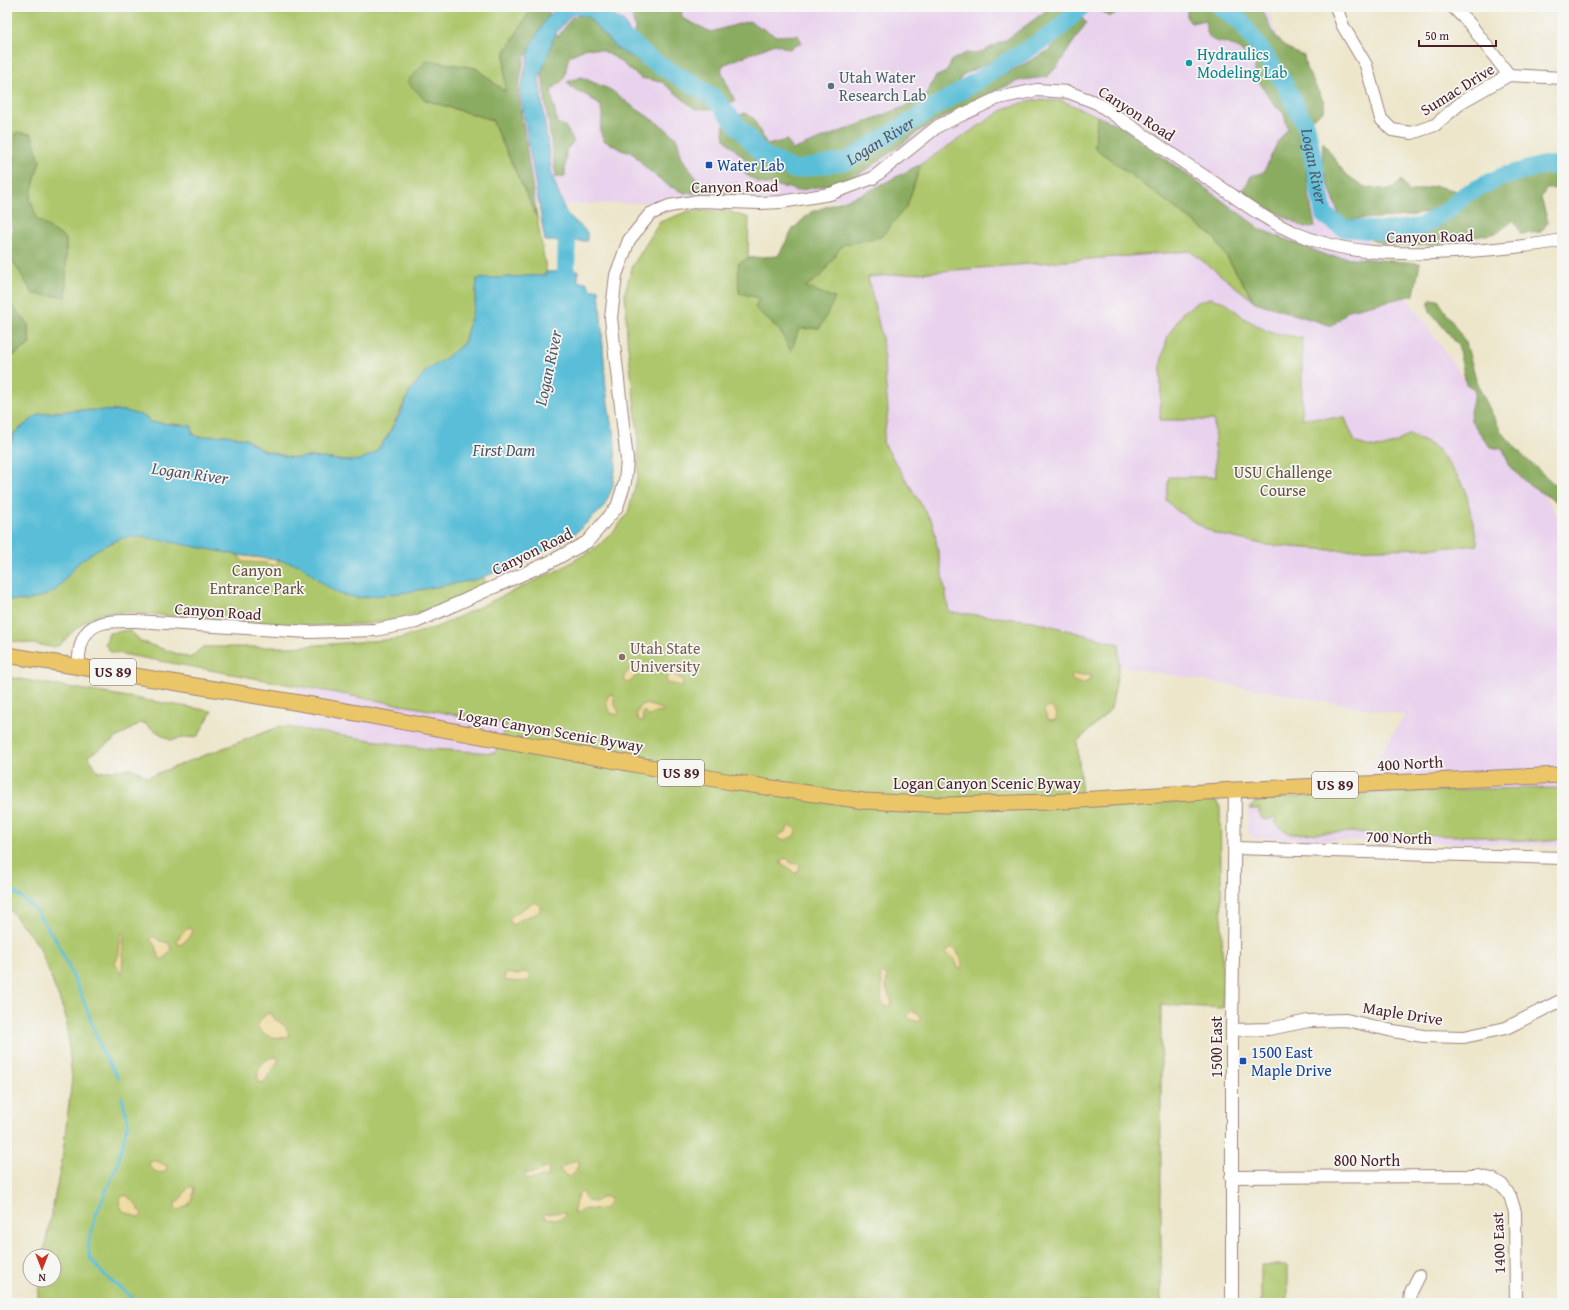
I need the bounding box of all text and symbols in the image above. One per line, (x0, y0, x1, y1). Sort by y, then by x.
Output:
scale bar (1419, 22, 1496, 48)
text: 50 m (1425, 27, 1449, 44)
place label: Hydraulics Modeling Lab (1197, 42, 1287, 84)
street label: Sumac Drive (1415, 57, 1499, 121)
marker: Hydraulics Modeling Lab (1184, 58, 1194, 68)
place label: Utah Water Research Lab (839, 65, 927, 107)
street label: Canyon Road (1094, 79, 1180, 147)
marker: Utah Water Research Lab (826, 81, 836, 91)
water label: Logan River (840, 109, 920, 171)
water label: Logan River (1295, 125, 1335, 207)
place label: Water Lab (717, 153, 784, 177)
marker: Water Lab (704, 160, 714, 170)
street label: Canyon Road (691, 173, 779, 199)
street label: Canyon Road (1386, 223, 1474, 249)
water label: Logan River (527, 327, 568, 409)
water label: First Dam (471, 437, 536, 462)
water label: Logan River (149, 455, 231, 490)
park label: USU Challenge Course (1234, 460, 1332, 502)
street label: Canyon Road (488, 521, 577, 581)
park label: Canyon Entrance Park (210, 558, 305, 600)
street label: Canyon Road (174, 596, 263, 626)
place label: Utah State University (630, 636, 700, 678)
marker: Utah State University (617, 652, 627, 662)
road number: US 89 (90, 659, 136, 685)
street label: Logan Canyon Scenic Byway (456, 702, 646, 758)
street label: 400 North (1376, 749, 1444, 777)
road number: US 89 (658, 760, 704, 786)
street label: Logan Canyon Scenic Byway (893, 771, 1081, 795)
road number: US 89 (1312, 772, 1358, 798)
street label: 700 North (1365, 824, 1433, 850)
street label: Maple Drive (1361, 995, 1445, 1031)
street label: 1500 East (1204, 1016, 1228, 1078)
place label: 1500 East Maple Drive (1251, 1040, 1332, 1082)
marker: 1500 East Maple Drive (1238, 1056, 1248, 1066)
street label: 800 North (1334, 1148, 1400, 1172)
street label: 1400 East (1485, 1211, 1511, 1274)
north arrow (22, 1248, 62, 1288)
text: N (38, 1270, 46, 1286)

